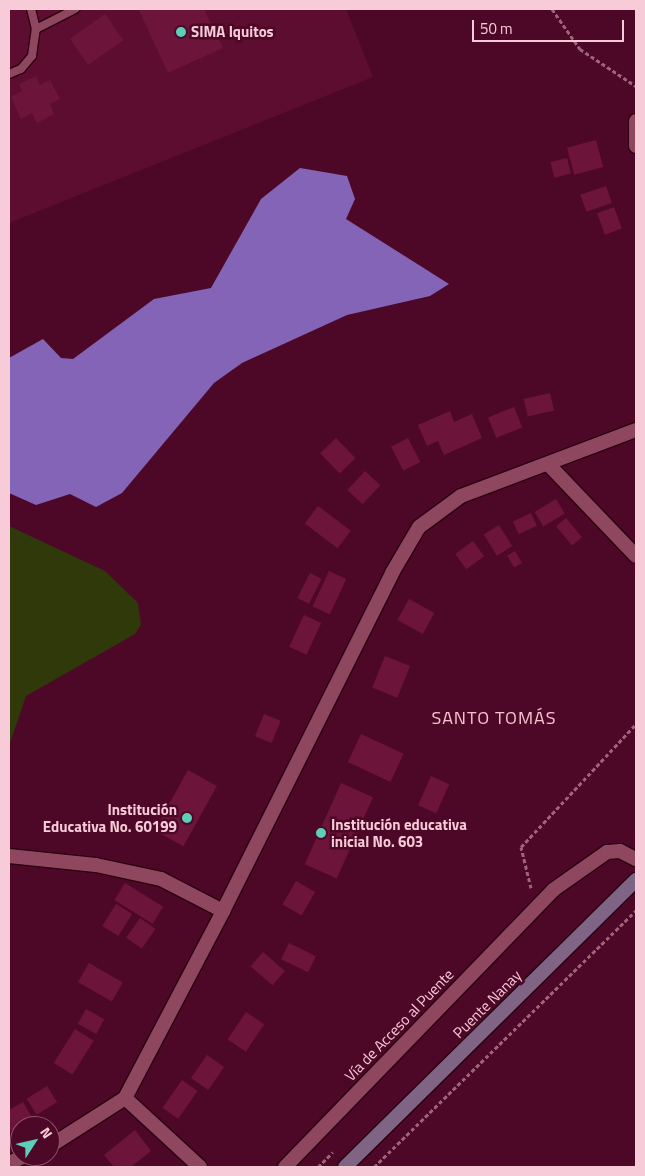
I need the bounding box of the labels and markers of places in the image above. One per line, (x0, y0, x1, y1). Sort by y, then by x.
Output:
place label: SIMA Iquitos (191, 23, 274, 41)
marker: SIMA Iquitos (175, 26, 187, 38)
place label: Institución Educativa No. 60199 (43, 800, 177, 835)
marker: Institución Educativa No. 60199 (181, 812, 193, 824)
place label: Institución educativa inicial No. 603 (331, 815, 467, 850)
marker: Institución educativa inicial No. 603 (315, 827, 327, 839)

